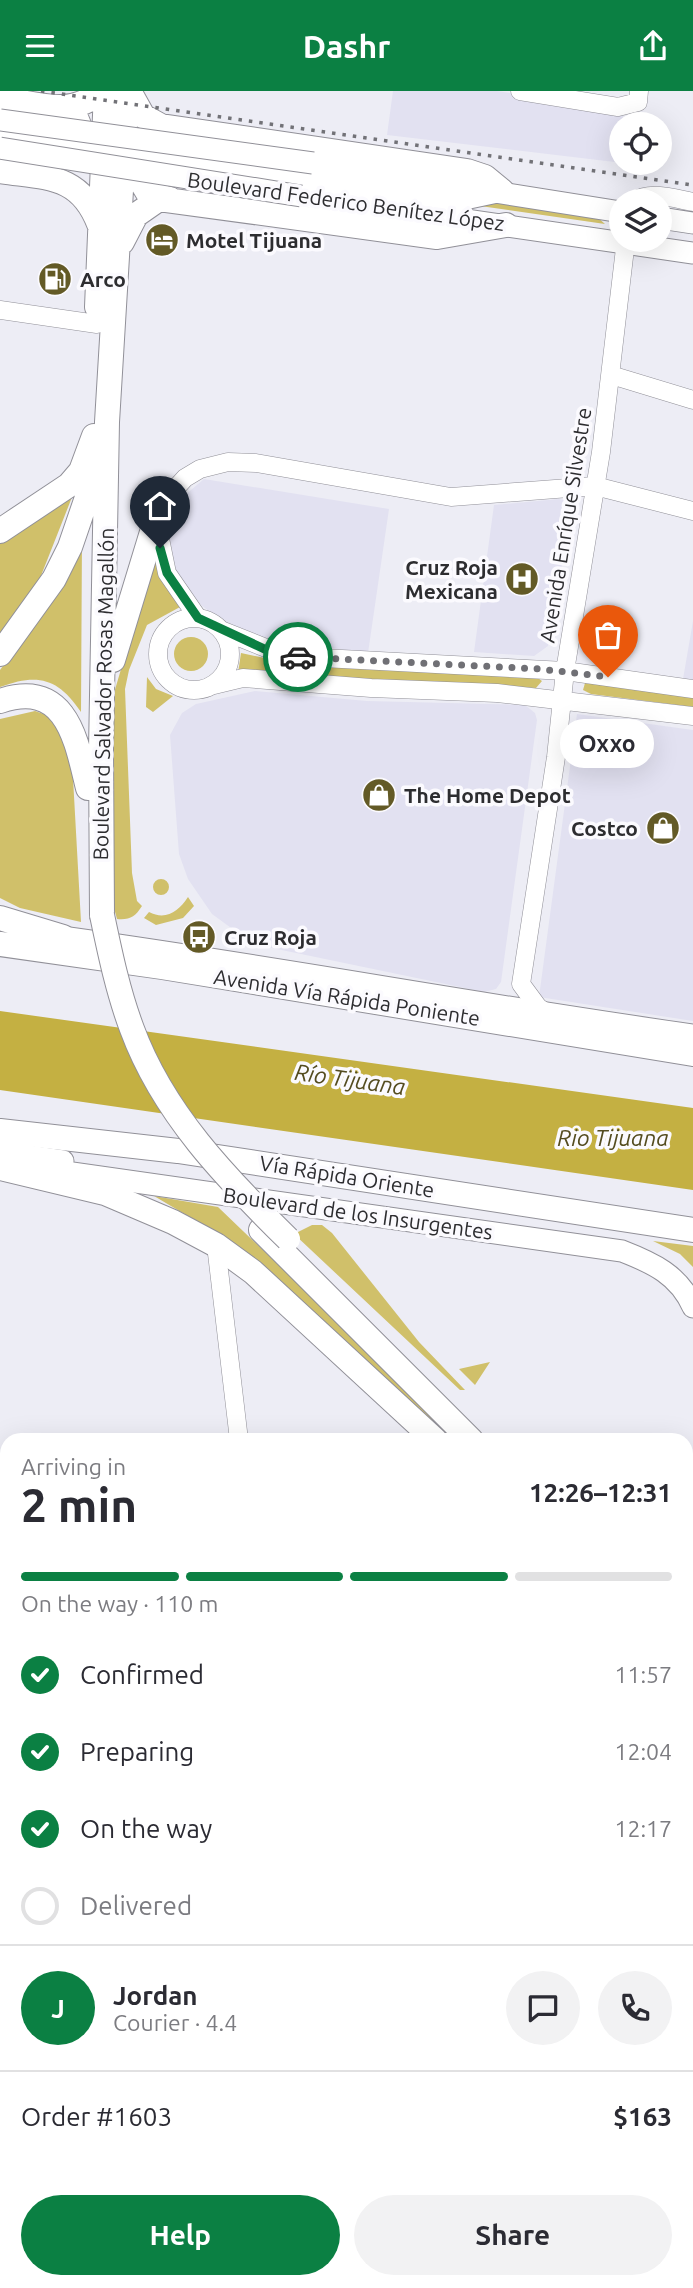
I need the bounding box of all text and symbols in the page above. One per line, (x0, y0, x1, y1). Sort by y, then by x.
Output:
icon: menu (21, 27, 59, 65)
icon: share (634, 27, 672, 65)
text: Dashr (303, 28, 390, 64)
map controls (609, 112, 672, 252)
button: locate (609, 112, 672, 175)
street label: Boulevard Federico Benítez López (186, 167, 506, 235)
button: layers (609, 189, 672, 252)
hotel icon: Motel Tijuana (143, 221, 181, 259)
place label: Motel Tijuana (186, 228, 322, 252)
fuel station icon: Arco (36, 260, 74, 298)
place label: Arco (80, 267, 126, 291)
street label: Avenida Enríque Silvestre (535, 406, 595, 644)
pin (130, 476, 190, 548)
icon: home (141, 487, 179, 525)
street label: Boulevard Salvador Rosas Magallón (88, 527, 118, 861)
place label: Cruz Roja Mexicana (405, 555, 498, 603)
hospital icon: Cruz Roja Mexicana (503, 560, 541, 598)
pin (578, 605, 638, 677)
icon: bag (589, 616, 627, 654)
courier (263, 622, 333, 692)
icon: car (279, 638, 317, 676)
callout: Oxxo (561, 719, 655, 768)
text: Oxxo (578, 731, 636, 756)
shop icon: The Home Depot (360, 776, 398, 814)
place label: The Home Depot (404, 783, 571, 807)
shop icon: Costco (644, 809, 682, 847)
place label: Costco (571, 816, 638, 840)
bus stop icon: Cruz Roja (180, 918, 218, 956)
place label: Cruz Roja (224, 925, 317, 949)
street label: Avenida Vía Rápida Poniente (212, 964, 482, 1030)
water label: Río Tijuana (293, 1059, 407, 1099)
water label: Rio Tijuana (557, 1125, 669, 1150)
street label: Vía Rápida Oriente (258, 1150, 436, 1202)
street label: Boulevard de los Insurgentes (222, 1182, 494, 1244)
text: Arriving in (21, 1454, 126, 1479)
text: 12:26–12:31 (529, 1478, 672, 1507)
text: 2 min (21, 1479, 137, 1531)
text: On the way · 110 m (21, 1591, 218, 1616)
icon: check (21, 1656, 59, 1694)
text: Confirmed (80, 1660, 204, 1689)
text: 11:57 (614, 1662, 672, 1687)
icon: check (21, 1733, 59, 1771)
text: Preparing (80, 1737, 194, 1766)
text: 12:04 (614, 1739, 672, 1764)
icon: check (21, 1810, 59, 1848)
text: On the way (80, 1814, 212, 1843)
text: 12:17 (614, 1816, 672, 1841)
text: Delivered (80, 1891, 192, 1920)
button: chat (506, 1971, 580, 2045)
button: phone (598, 1971, 672, 2045)
text: Jordan (113, 1981, 198, 2010)
text: J (51, 1994, 65, 2023)
text: Courier · 4.4 (113, 2010, 237, 2035)
text: Order #1603 (21, 2102, 172, 2131)
text: $163 (613, 2102, 672, 2131)
button: Help (21, 2195, 340, 2275)
button: Share (354, 2195, 672, 2275)

